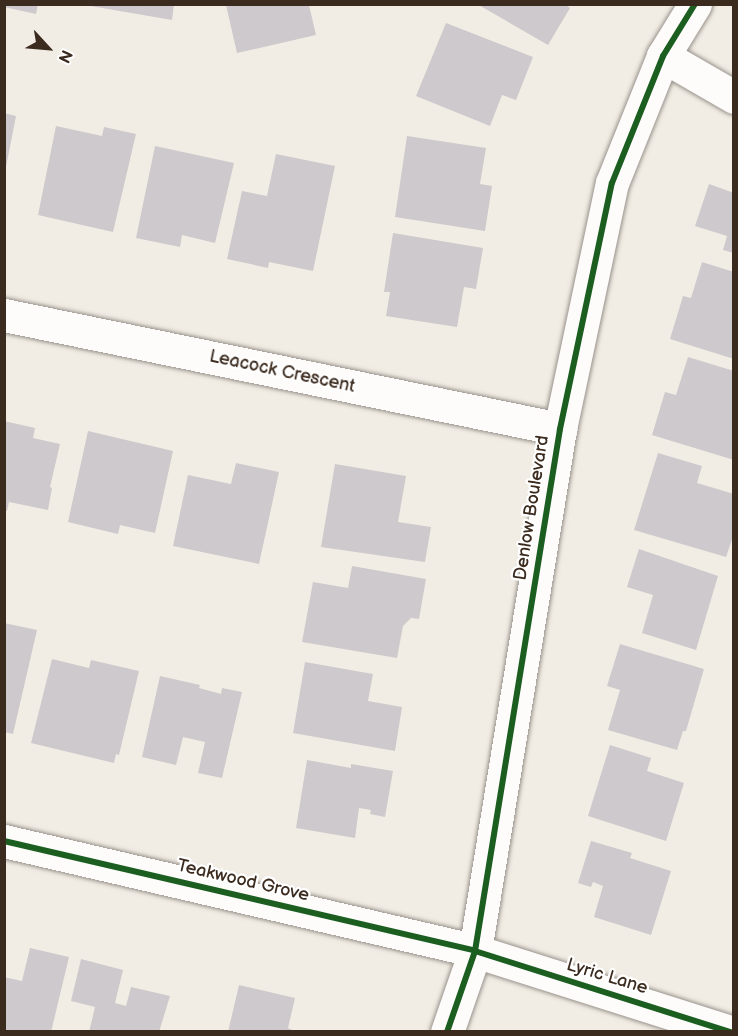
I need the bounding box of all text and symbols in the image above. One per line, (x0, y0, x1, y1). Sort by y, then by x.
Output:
north arrow (18, 18, 78, 78)
text: N (53, 47, 76, 66)
street label: Leacock Crescent (207, 346, 357, 398)
street label: Denlow Boulevard (510, 434, 554, 582)
street label: Teakwood Grove (175, 855, 311, 907)
street label: Lyric Lane (564, 954, 650, 1000)

